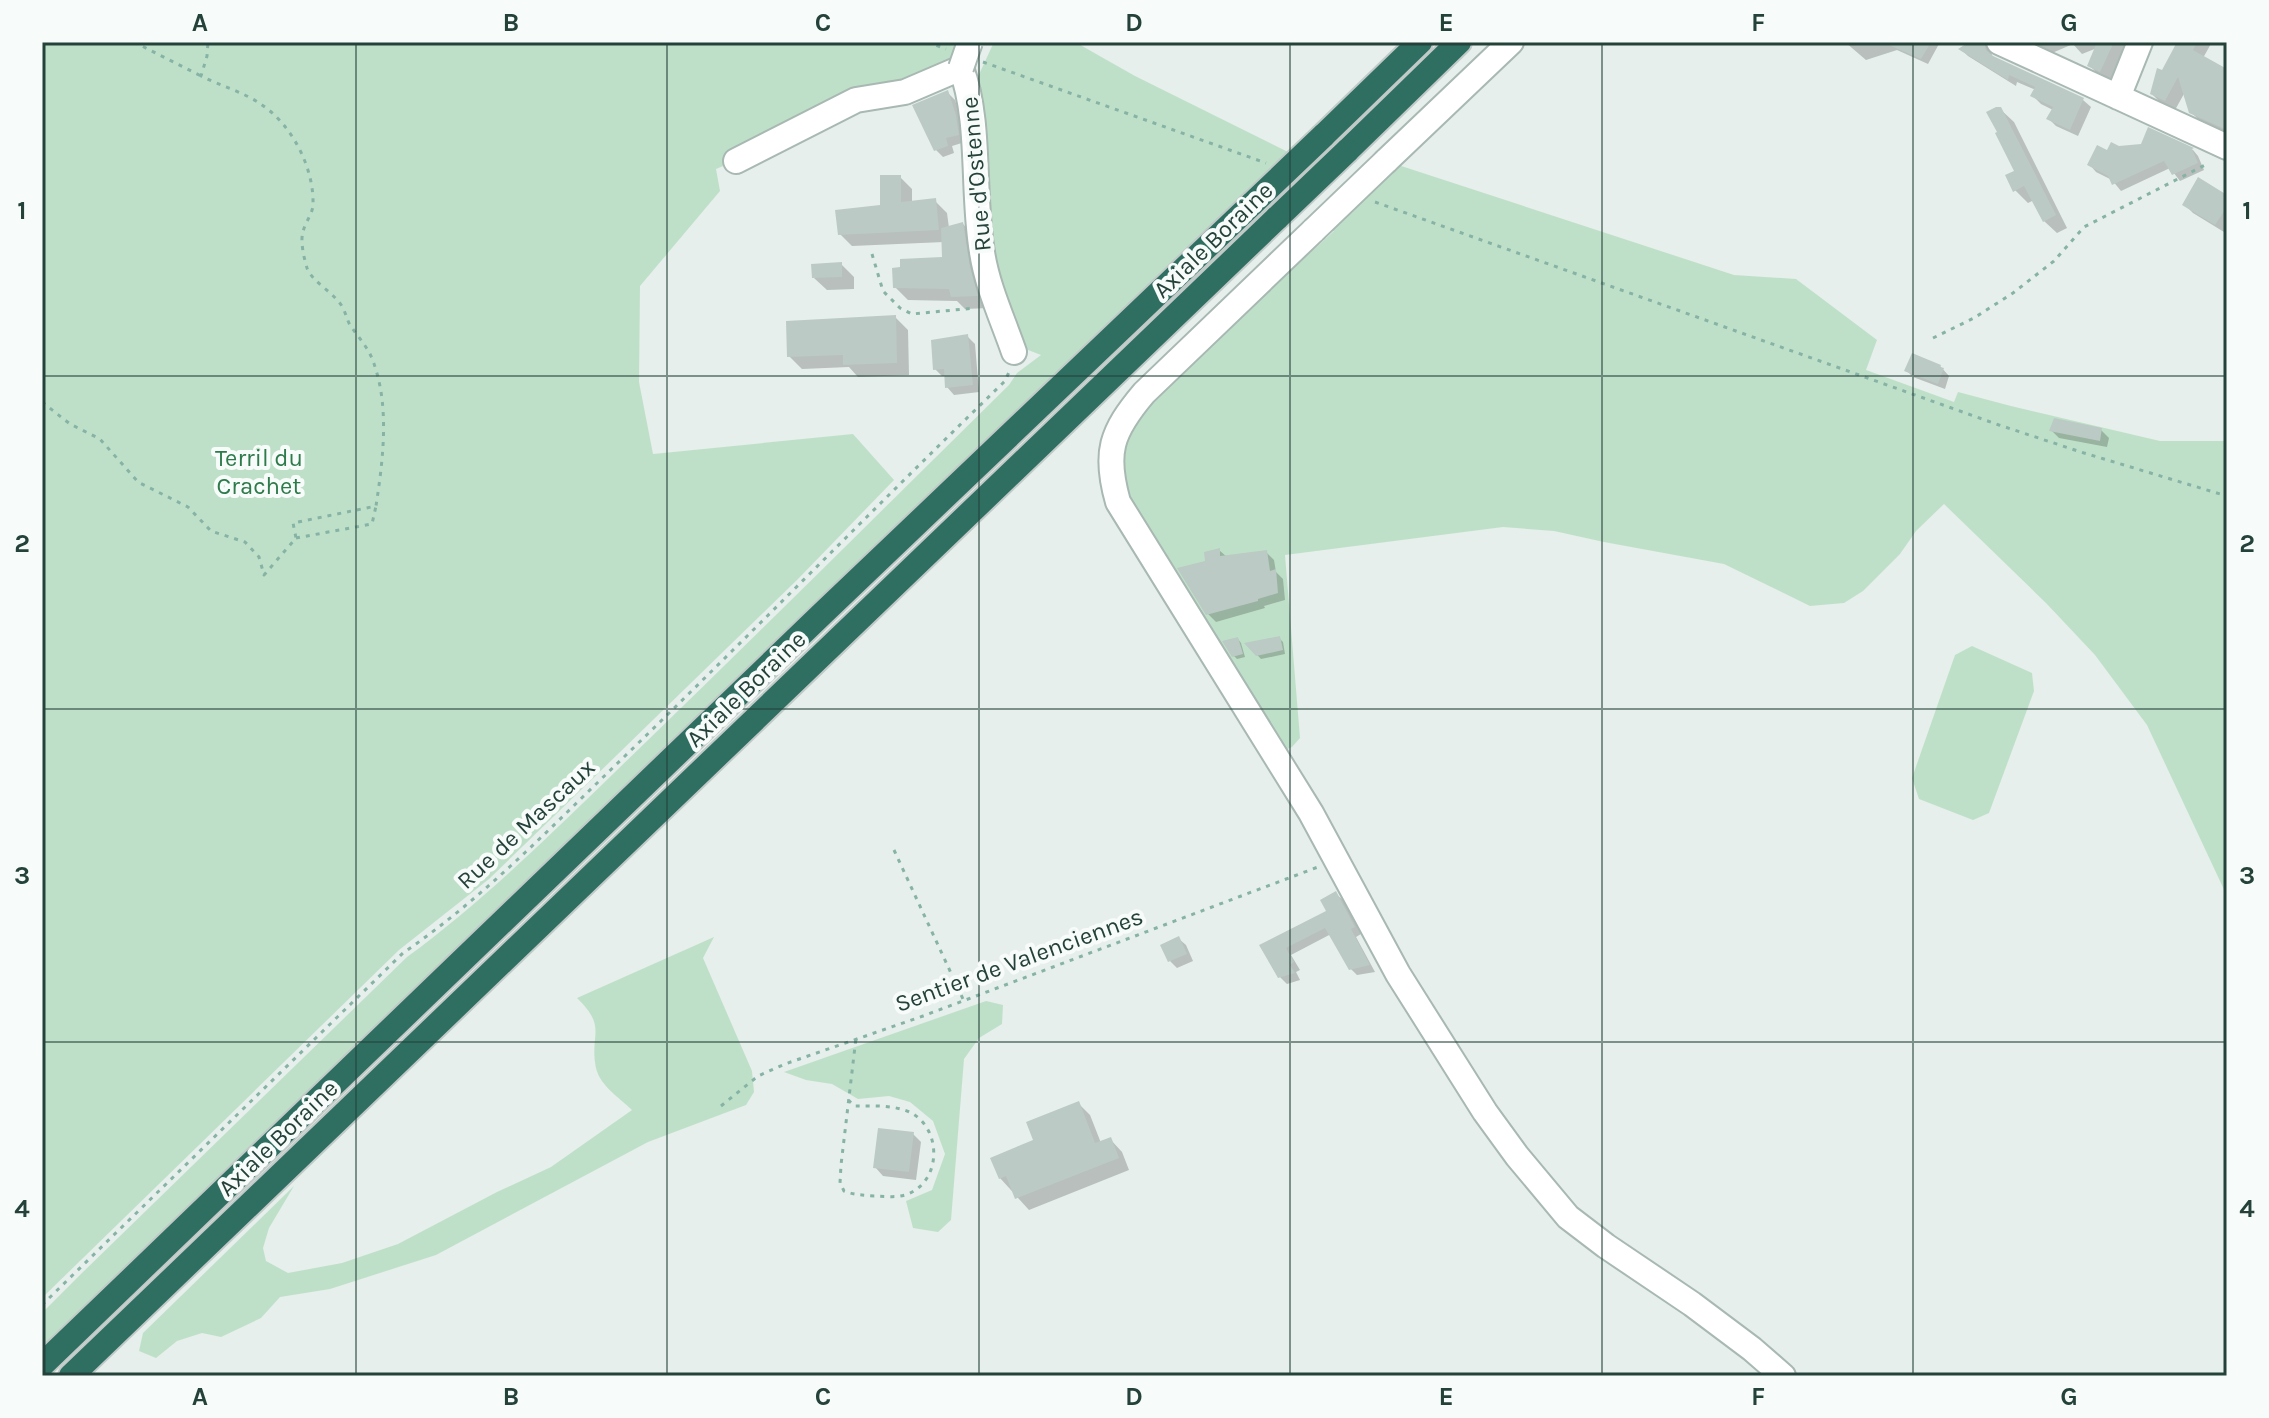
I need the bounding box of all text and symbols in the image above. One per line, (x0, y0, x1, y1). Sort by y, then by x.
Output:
text: A (192, 7, 208, 38)
text: B (503, 7, 519, 38)
text: C (815, 7, 831, 38)
text: D (1125, 7, 1143, 38)
text: E (1438, 7, 1454, 38)
text: F (1751, 7, 1765, 38)
text: G (2060, 7, 2078, 38)
street label: Rue d'Ostenne (955, 95, 997, 253)
street label: Axiale Boraine (1148, 176, 1278, 304)
text: 1 (17, 195, 27, 226)
text: 1 (2242, 195, 2252, 226)
park label: Terril du Crachet (215, 444, 303, 500)
text: 2 (14, 528, 30, 559)
text: 2 (2239, 528, 2255, 559)
street label: Axiale Boraine (681, 625, 811, 753)
street label: Rue de Mascaux (451, 753, 601, 895)
text: 3 (14, 860, 30, 891)
text: 3 (2239, 860, 2255, 891)
street label: Sentier de Valenciennes (891, 902, 1147, 1018)
street label: Axiale Boraine (213, 1074, 343, 1202)
text: 4 (14, 1193, 30, 1224)
text: 4 (2239, 1193, 2255, 1224)
text: A (192, 1381, 208, 1412)
text: B (503, 1381, 519, 1412)
text: C (815, 1381, 831, 1412)
text: D (1125, 1381, 1143, 1412)
text: E (1438, 1381, 1454, 1412)
text: F (1751, 1381, 1765, 1412)
text: G (2060, 1381, 2078, 1412)

